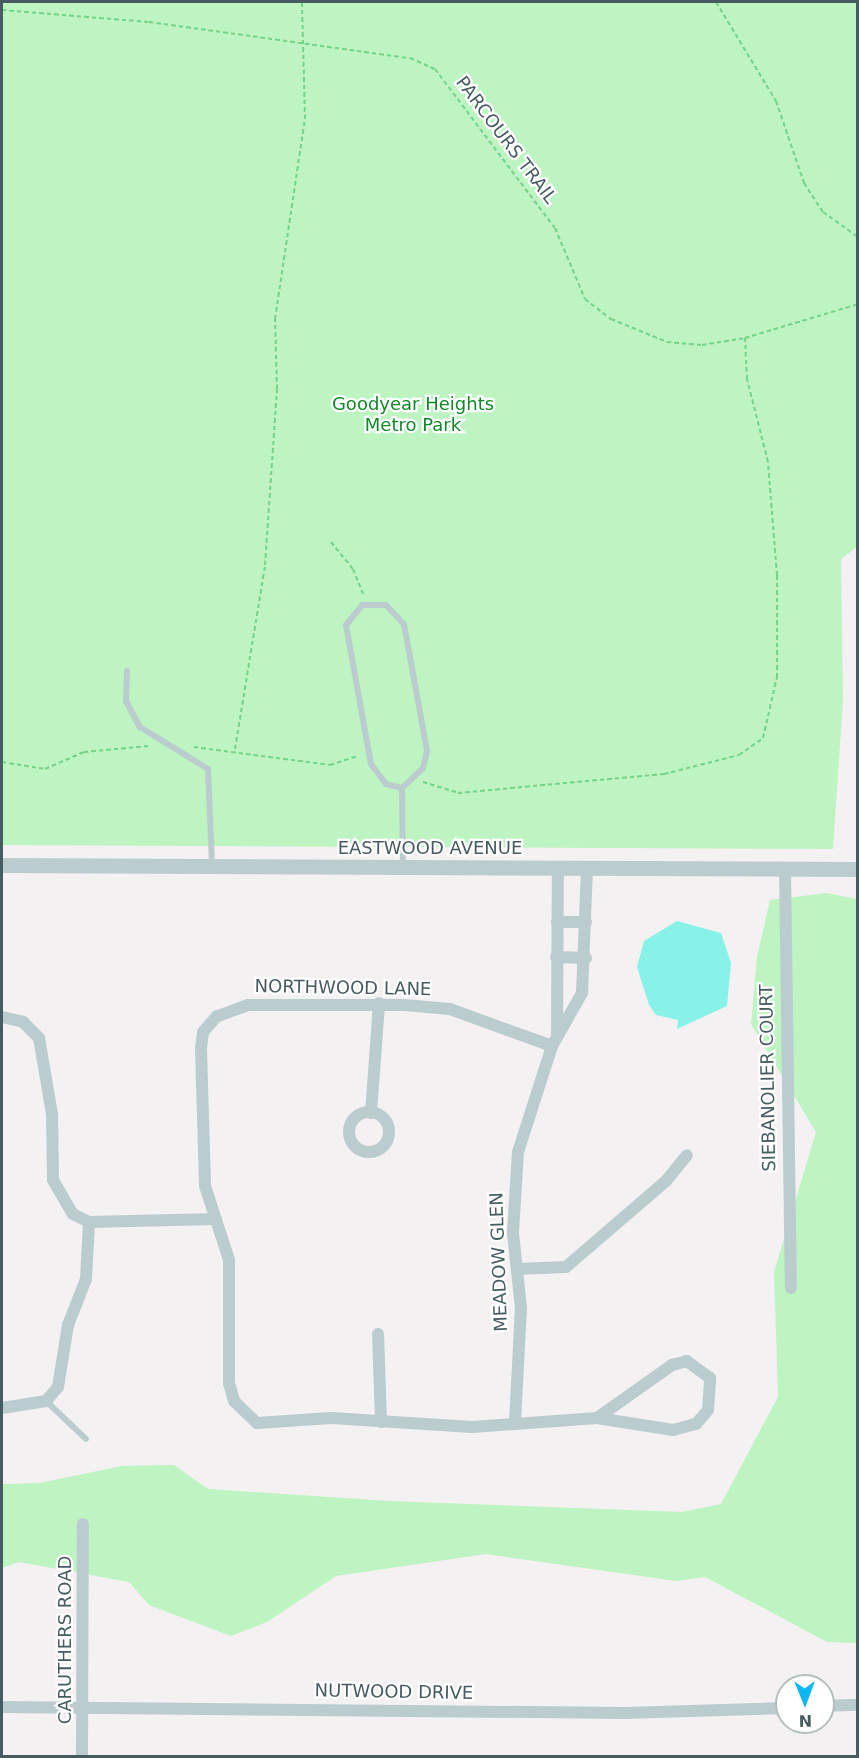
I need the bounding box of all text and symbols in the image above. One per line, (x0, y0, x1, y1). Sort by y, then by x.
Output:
street label: PARCOURS TRAIL (451, 72, 561, 208)
park label: Goodyear Heights Metro Park (332, 394, 494, 436)
street label: EASTWOOD AVENUE (338, 837, 522, 859)
street label: NORTHWOOD LANE (254, 976, 432, 1000)
street label: SIEBANOLIER COURT (756, 984, 780, 1172)
street label: MEADOW GLEN (486, 1192, 512, 1332)
street label: CARUTHERS ROAD (54, 1556, 76, 1724)
north arrow (775, 1674, 835, 1734)
street label: NUTWOOD DRIVE (314, 1680, 474, 1704)
text: N (798, 1711, 812, 1730)

